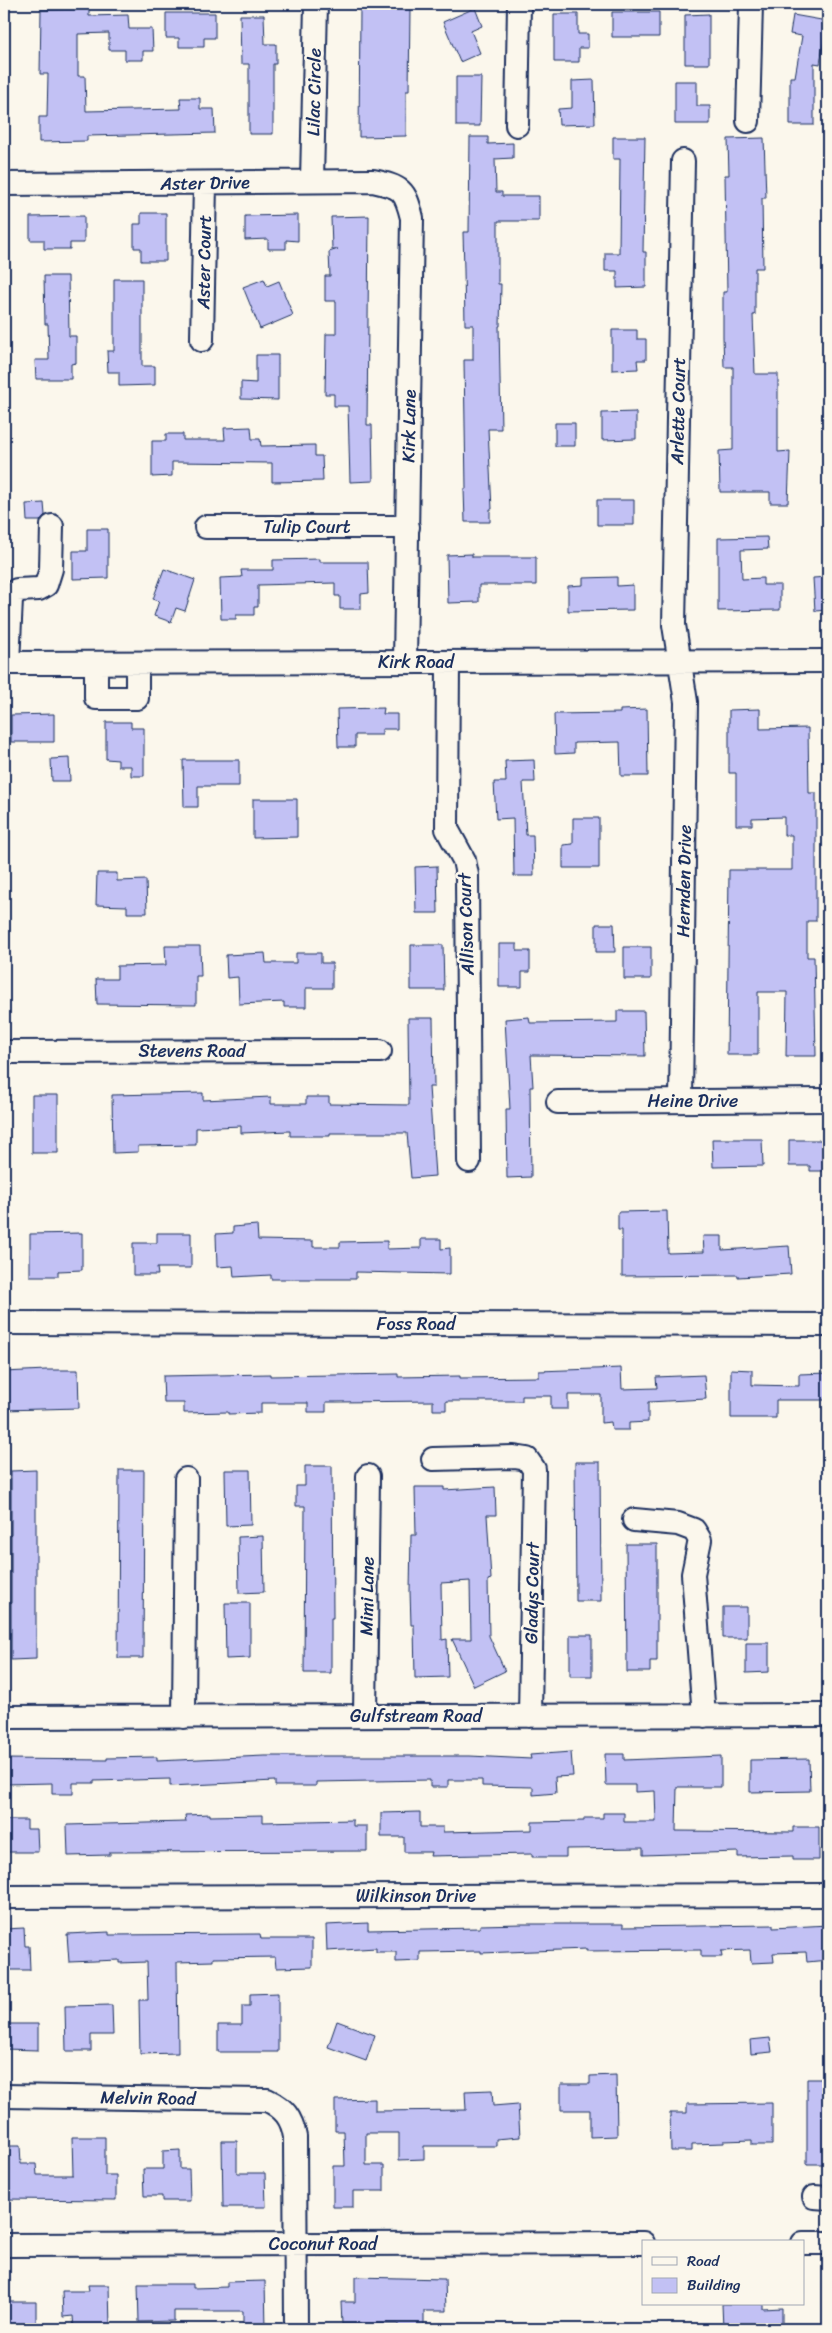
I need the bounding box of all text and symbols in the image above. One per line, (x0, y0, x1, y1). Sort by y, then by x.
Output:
street label: Lilac Circle (297, 48, 331, 136)
street label: Aster Drive (159, 166, 250, 200)
street label: Aster Court (187, 214, 221, 311)
street label: Arlette Court (661, 357, 695, 466)
street label: Kirk Lane (392, 389, 426, 463)
street label: Tulip Court (263, 511, 351, 543)
street label: Kirk Road (378, 646, 456, 678)
street label: Hernden Drive (667, 824, 701, 938)
street label: Allison Court (448, 872, 484, 977)
street label: Stevens Road (138, 1035, 247, 1067)
street label: Heine Drive (648, 1085, 738, 1117)
street label: Foss Road (377, 1308, 457, 1340)
street label: Gladys Court (515, 1541, 549, 1644)
street label: Mimi Lane (350, 1556, 384, 1636)
street label: Gulfstream Road (350, 1700, 483, 1732)
street label: Wilkinson Drive (356, 1880, 476, 1912)
street label: Melvin Road (100, 2081, 197, 2115)
street label: Coconut Road (269, 2228, 379, 2260)
legend (642, 2240, 804, 2306)
text: Road (687, 2248, 720, 2274)
text: Building (687, 2272, 741, 2298)

